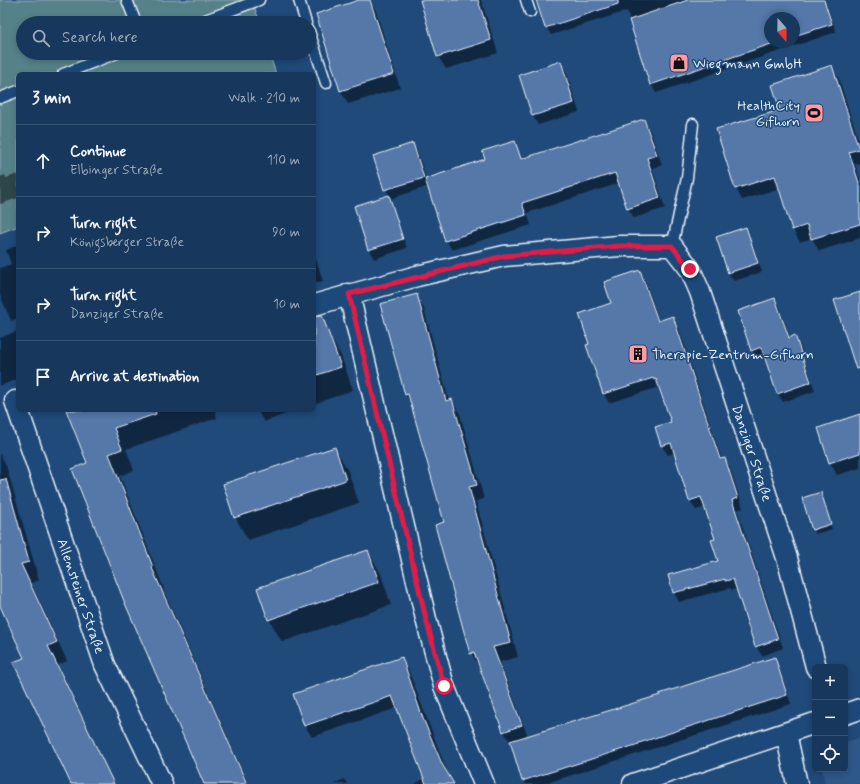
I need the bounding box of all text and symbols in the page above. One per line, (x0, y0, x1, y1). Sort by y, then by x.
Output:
north arrow (764, 12, 800, 48)
search box (16, 16, 316, 60)
icon: search (30, 27, 52, 49)
text: Search here (62, 28, 138, 48)
shop icon: Wiegmann GmbH (668, 52, 690, 74)
place label: Wiegmann GmbH (693, 55, 802, 75)
text: 3 min (32, 87, 71, 109)
text: Walk · 210 m (228, 90, 300, 107)
place label: HealthCity Gifhorn (737, 97, 800, 131)
sports icon: HealthCity Gifhorn (803, 102, 825, 124)
text: Continue (70, 142, 126, 162)
icon: ahead (32, 150, 54, 172)
text: 110 m (267, 152, 300, 169)
text: Elbinger Straße (70, 162, 163, 179)
text: Turn right (70, 214, 137, 234)
icon: right (32, 222, 54, 244)
text: 90 m (272, 224, 300, 241)
text: Königsberger Straße (70, 234, 184, 251)
route end (681, 260, 699, 278)
text: Turn right (70, 286, 137, 306)
icon: right (32, 294, 54, 316)
text: 10 m (273, 296, 300, 313)
text: Danziger Straße (70, 306, 164, 323)
building icon: Therapie-Zentrum-Gifhorn (627, 343, 649, 365)
place label: Therapie-Zentrum-Gifhorn (652, 346, 814, 364)
icon: arrive (32, 366, 54, 388)
text: Arrive at destination (70, 367, 199, 387)
street label: Danziger Straße (727, 402, 776, 504)
street label: Allensteiner Straße (53, 536, 108, 656)
map controls (812, 664, 848, 772)
button: + (812, 664, 848, 700)
route start (435, 677, 453, 695)
button: − (812, 700, 848, 736)
button: locate (812, 736, 848, 772)

